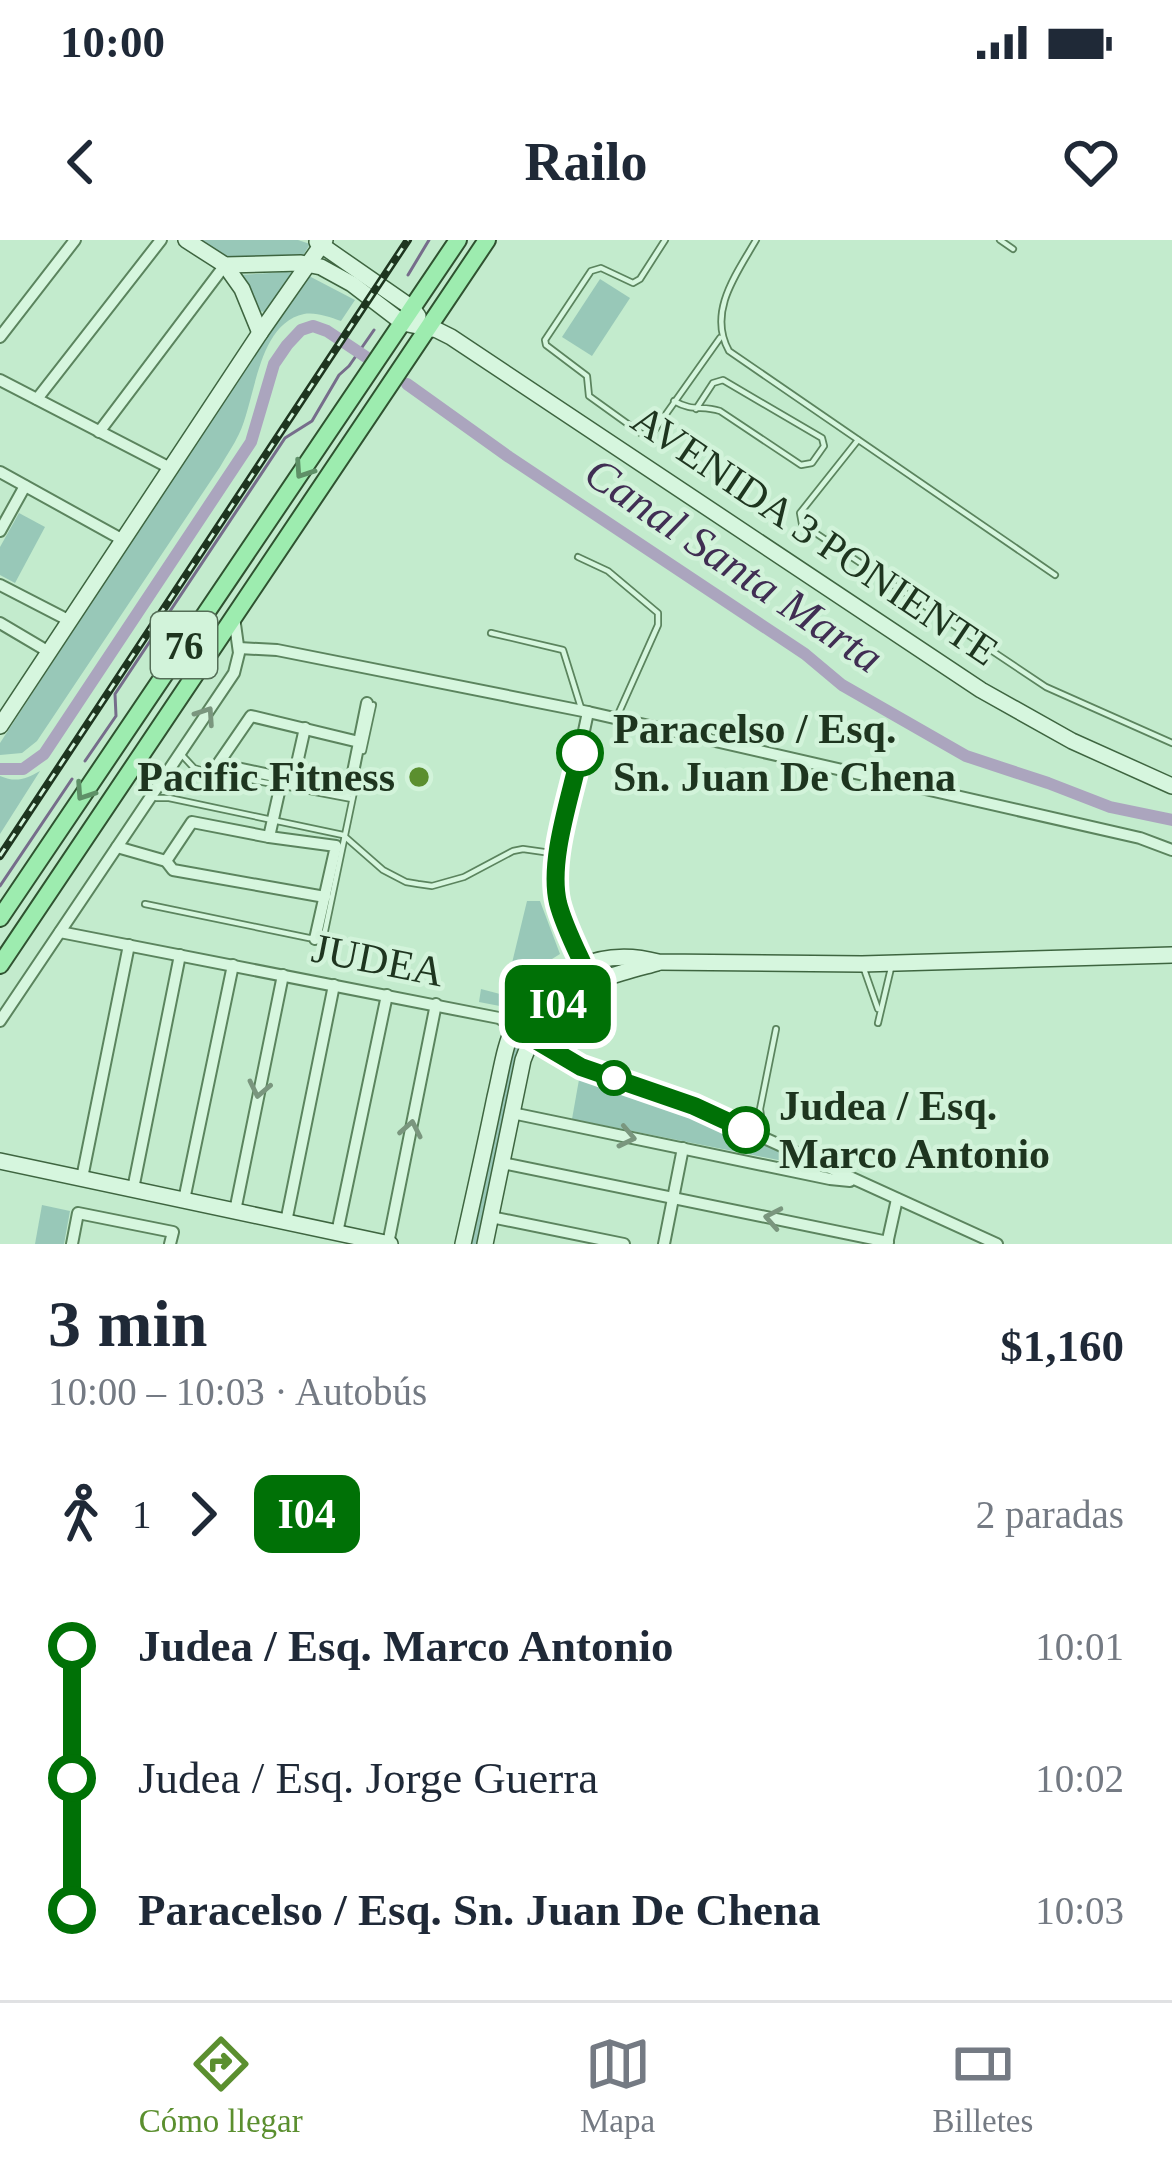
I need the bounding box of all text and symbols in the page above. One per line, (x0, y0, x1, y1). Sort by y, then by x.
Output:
text: 10:00 (60, 17, 165, 67)
icon: back (48, 129, 114, 195)
icon: heart (1058, 129, 1124, 195)
text: Railo (524, 132, 648, 192)
street label: AVENIDA 3 PONIENTE (624, 395, 1006, 675)
water label: Canal Santa Marta (576, 447, 892, 683)
one-way arrow (296, 456, 318, 478)
road number: 76 (151, 612, 217, 678)
one-way arrow (192, 706, 214, 728)
place label: Paracelso / Esq. Sn. Juan De Chena (613, 706, 956, 800)
marker: Paracelso / Esq. Sn. Juan De Chena (558, 731, 602, 775)
place label: Pacific Fitness (137, 754, 395, 800)
marker: Pacific Fitness (406, 764, 432, 790)
one-way arrow (77, 779, 99, 801)
street label: JUDEA (308, 925, 448, 995)
line badge: I04 (489, 965, 627, 1043)
text: I04 (529, 981, 587, 1027)
unlabelled marker (598, 1062, 630, 1094)
one-way arrow (248, 1079, 273, 1099)
place label: Judea / Esq. Marco Antonio (779, 1083, 1050, 1177)
marker: Judea / Esq. Marco Antonio (724, 1108, 768, 1152)
one-way arrow (397, 1119, 423, 1139)
one-way arrow (616, 1123, 636, 1148)
one-way arrow (763, 1207, 783, 1232)
text: 3 min (48, 1287, 208, 1360)
text: $1,160 (1000, 1321, 1124, 1371)
text: 10:00 – 10:03 · Autobús (48, 1370, 427, 1413)
icon: walk (48, 1481, 114, 1547)
icon: forward (170, 1481, 236, 1547)
text: I04 (278, 1491, 336, 1537)
text: 1 (132, 1493, 152, 1536)
text: 2 paradas (976, 1493, 1124, 1536)
text: Judea / Esq. Marco Antonio (138, 1621, 674, 1671)
text: 10:01 (1035, 1625, 1124, 1668)
text: Judea / Esq. Jorge Guerra (138, 1753, 598, 1803)
text: 10:02 (1035, 1757, 1124, 1800)
text: Paracelso / Esq. Sn. Juan De Chena (138, 1885, 821, 1935)
text: 10:03 (1035, 1889, 1124, 1932)
tab: Cómo llegar (139, 2031, 303, 2140)
tab: Mapa (580, 2031, 655, 2140)
tab: Billetes (932, 2031, 1033, 2140)

